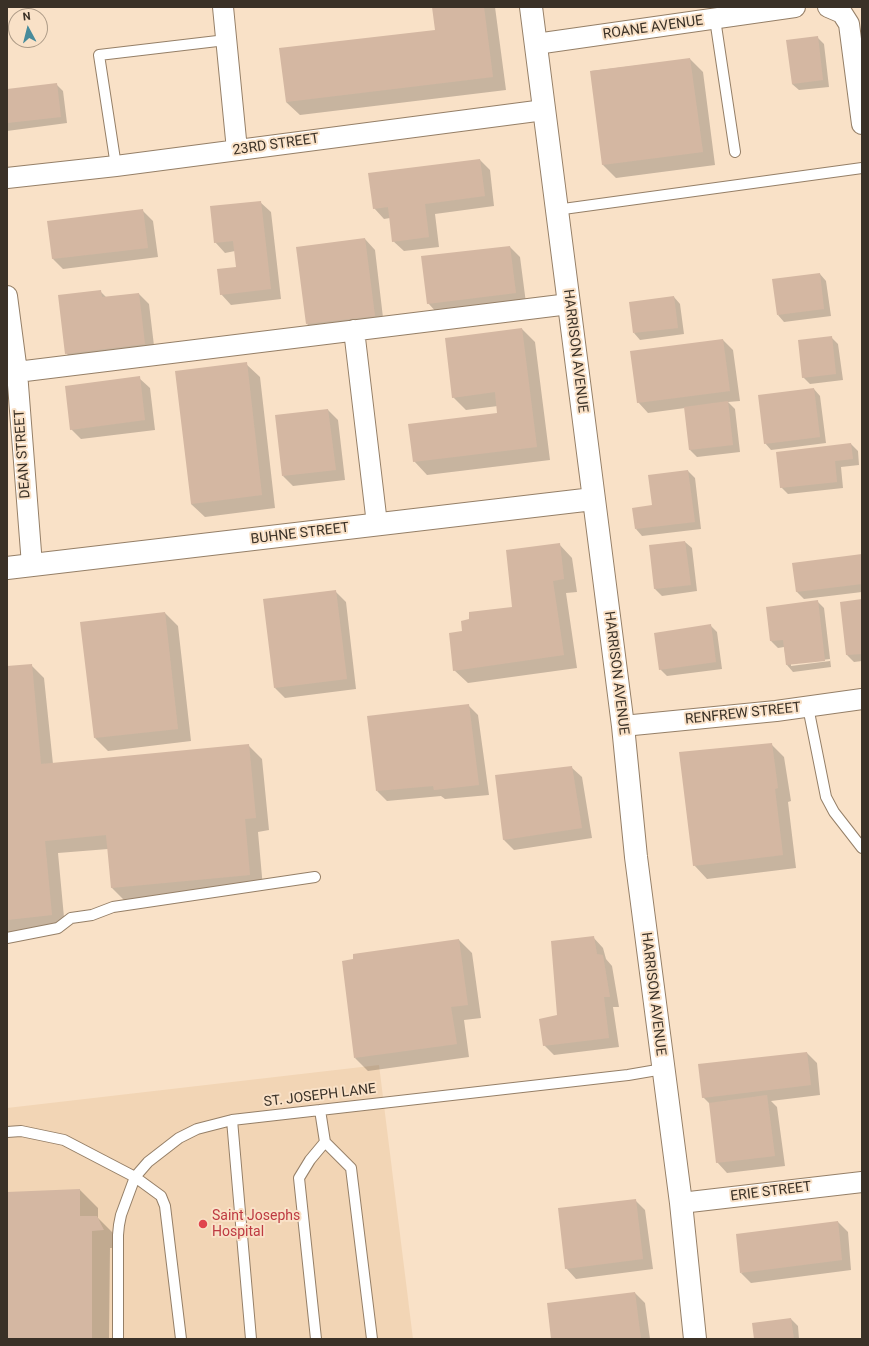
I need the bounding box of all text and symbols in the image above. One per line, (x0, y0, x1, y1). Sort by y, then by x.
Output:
north arrow (8, 8, 48, 48)
text: N (22, 10, 31, 24)
street label: ROANE AVENUE (602, 13, 704, 43)
street label: 23RD STREET (232, 131, 320, 159)
street label: HARRISON AVENUE (559, 288, 591, 414)
street label: DEAN STREET (12, 409, 34, 499)
street label: BUHNE STREET (250, 520, 350, 548)
street label: HARRISON AVENUE (600, 610, 632, 736)
street label: RENFREW STREET (684, 700, 802, 728)
street label: HARRISON AVENUE (637, 931, 669, 1057)
street label: ST. JOSEPH LANE (263, 1081, 377, 1111)
street label: ERIE STREET (730, 1179, 812, 1205)
place label: Saint Josephs Hospital (212, 1208, 300, 1240)
marker: Saint Josephs Hospital (197, 1218, 209, 1230)

